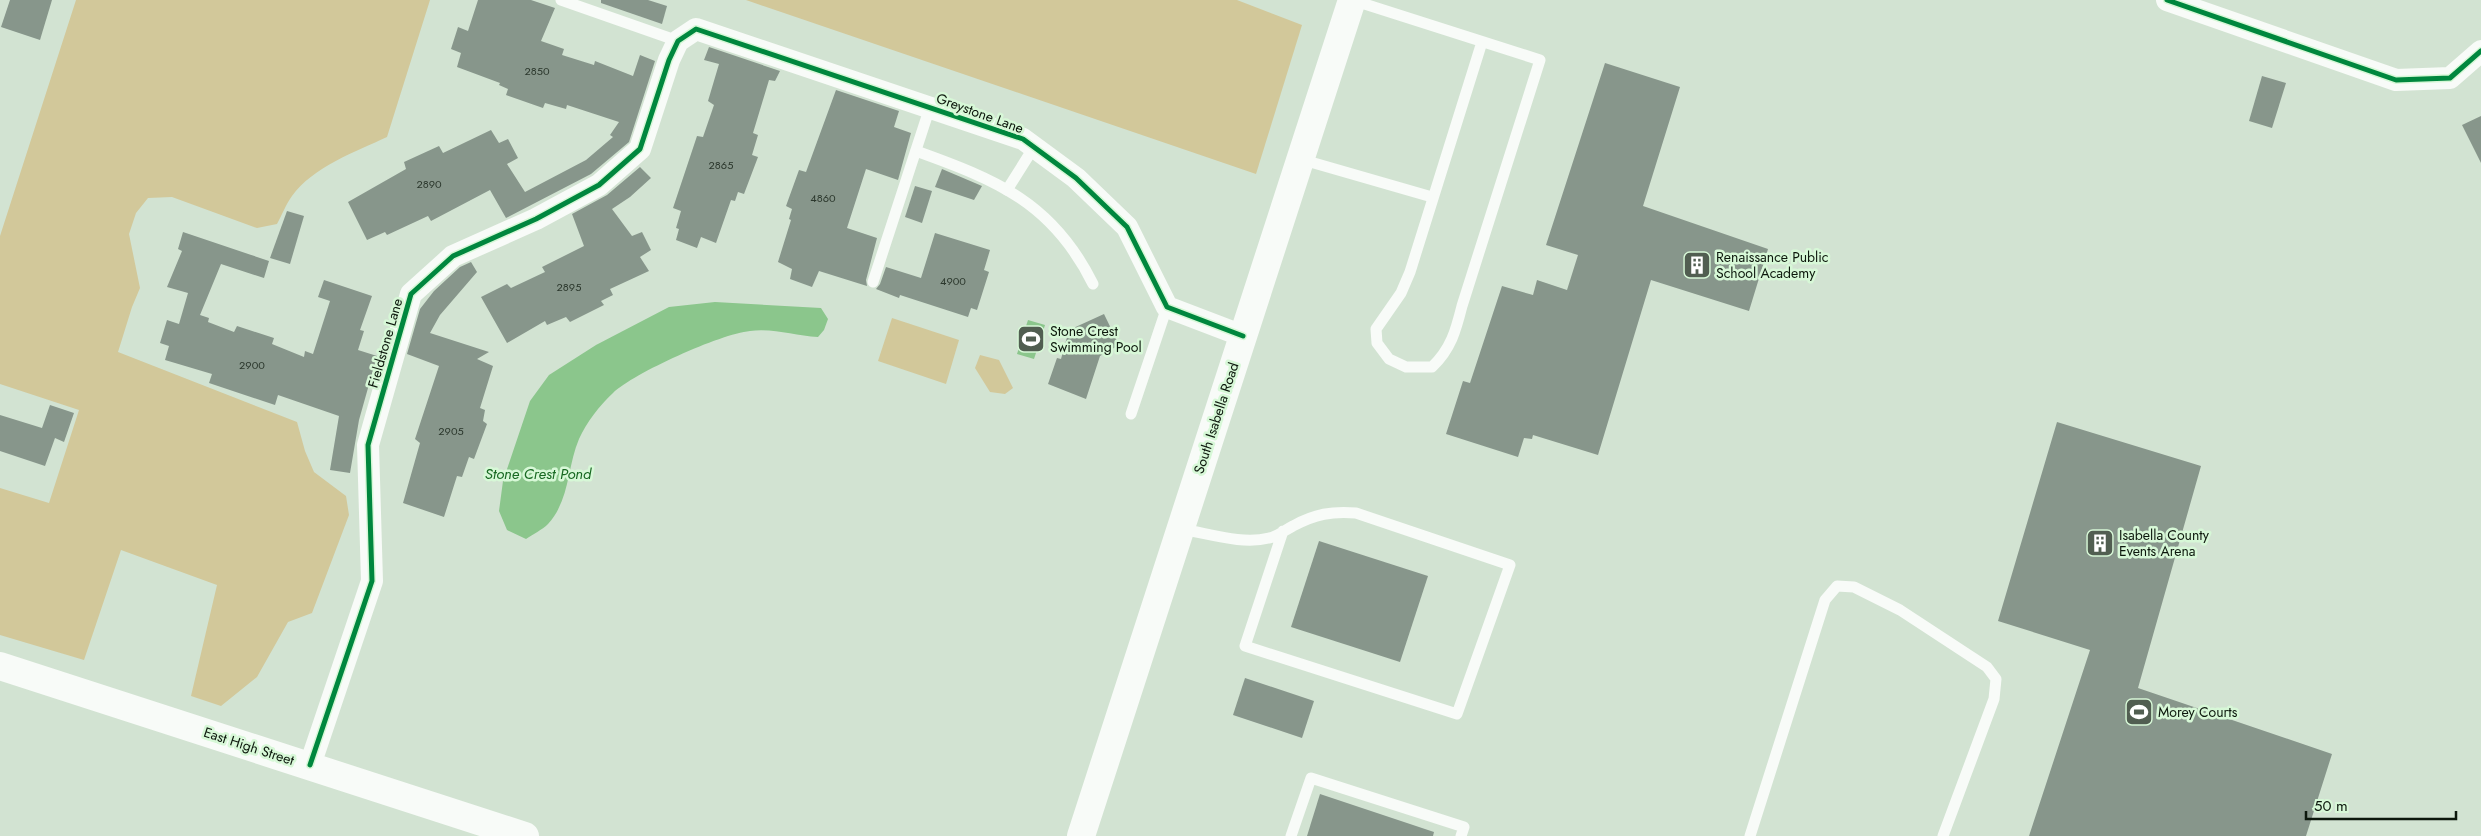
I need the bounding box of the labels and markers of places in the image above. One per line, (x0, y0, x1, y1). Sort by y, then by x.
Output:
place label: Renaissance Public School Academy (1716, 247, 1829, 283)
building icon: Renaissance Public School Academy (1682, 250, 1712, 280)
place label: Stone Crest Swimming Pool (1050, 321, 1142, 357)
sports icon: Stone Crest Swimming Pool (1016, 324, 1046, 354)
place label: Isabella County Events Arena (2119, 525, 2210, 561)
building icon: Isabella County Events Arena (2085, 528, 2115, 558)
sports icon: Morey Courts (2124, 697, 2154, 727)
place label: Morey Courts (2158, 702, 2238, 722)

